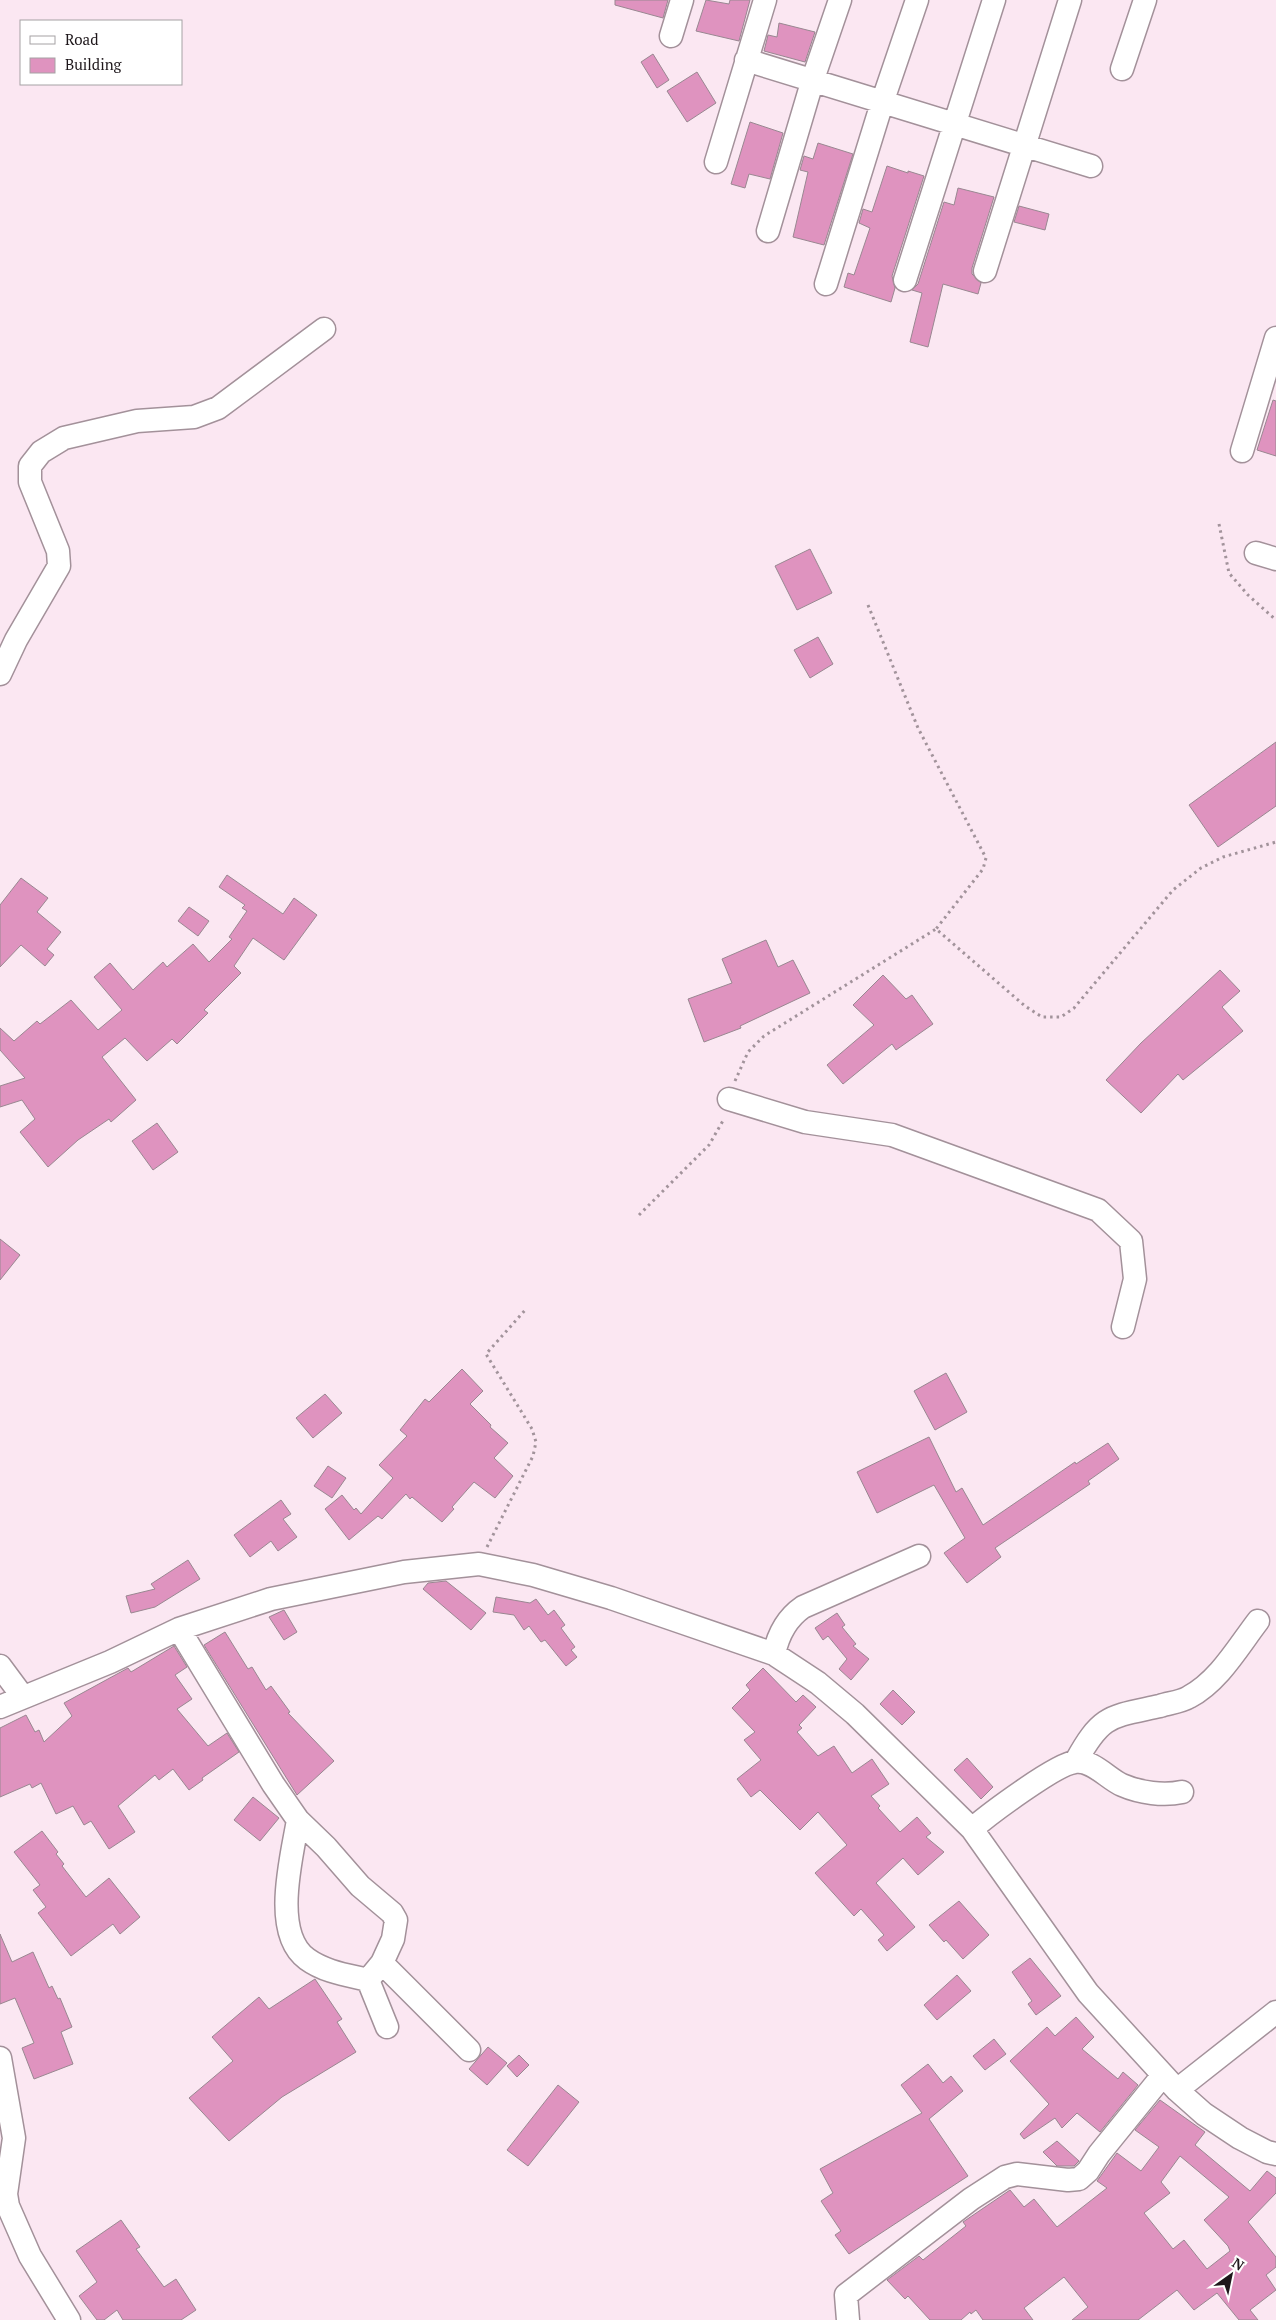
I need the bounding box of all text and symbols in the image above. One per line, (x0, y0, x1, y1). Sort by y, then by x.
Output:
legend (20, 20, 182, 85)
text: Road (65, 29, 98, 49)
text: Building (65, 54, 123, 74)
north arrow (1206, 2250, 1256, 2300)
text: N (1229, 2253, 1248, 2275)

